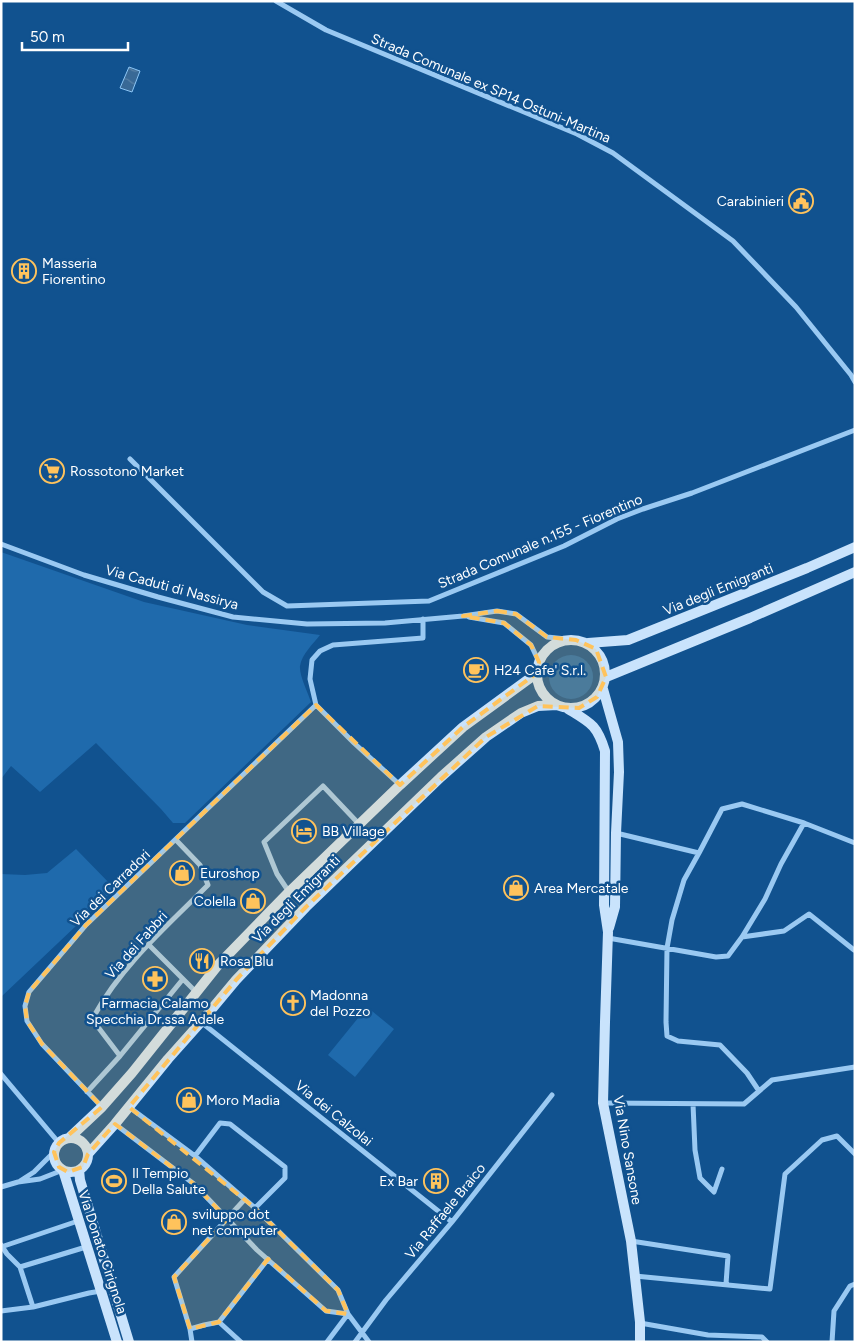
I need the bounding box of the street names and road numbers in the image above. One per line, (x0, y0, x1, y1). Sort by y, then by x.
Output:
street label: Strada Comunale ex SP14 Ostuni-Martina (368, 30, 613, 147)
street label: Strada Comunale n.155 - Fiorentino (435, 491, 645, 592)
street label: Via degli Emigranti (661, 560, 776, 619)
street label: Via Caduti di Nassirya (103, 562, 240, 613)
street label: Via dei Carradori (67, 846, 154, 931)
street label: Via degli Emigranti (249, 852, 344, 947)
street label: Via dei Fabbri (102, 908, 171, 983)
street label: Via dei Calzolai (291, 1077, 376, 1150)
street label: Via Nino Sansone (610, 1094, 646, 1206)
street label: Via Raffaele Braico (402, 1160, 489, 1263)
street label: Via Donato Cirignola (75, 1188, 131, 1316)

